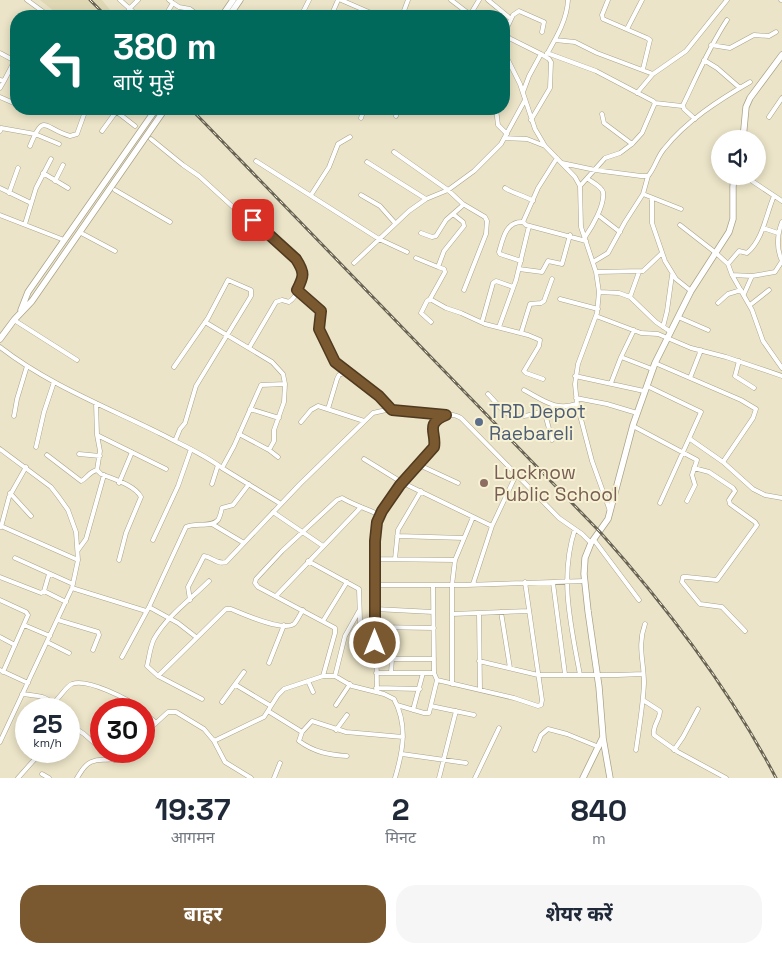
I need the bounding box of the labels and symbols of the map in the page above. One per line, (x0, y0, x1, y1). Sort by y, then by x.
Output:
pin (232, 199, 274, 241)
place label: TRD Depot Raebareli (489, 399, 586, 446)
marker: TRD Depot Raebareli (473, 416, 485, 428)
place label: Lucknow Public School (494, 460, 618, 507)
marker: Lucknow Public School (478, 477, 490, 489)
position arrow (348, 616, 400, 668)
speed limit sign: 30 (90, 698, 155, 763)

